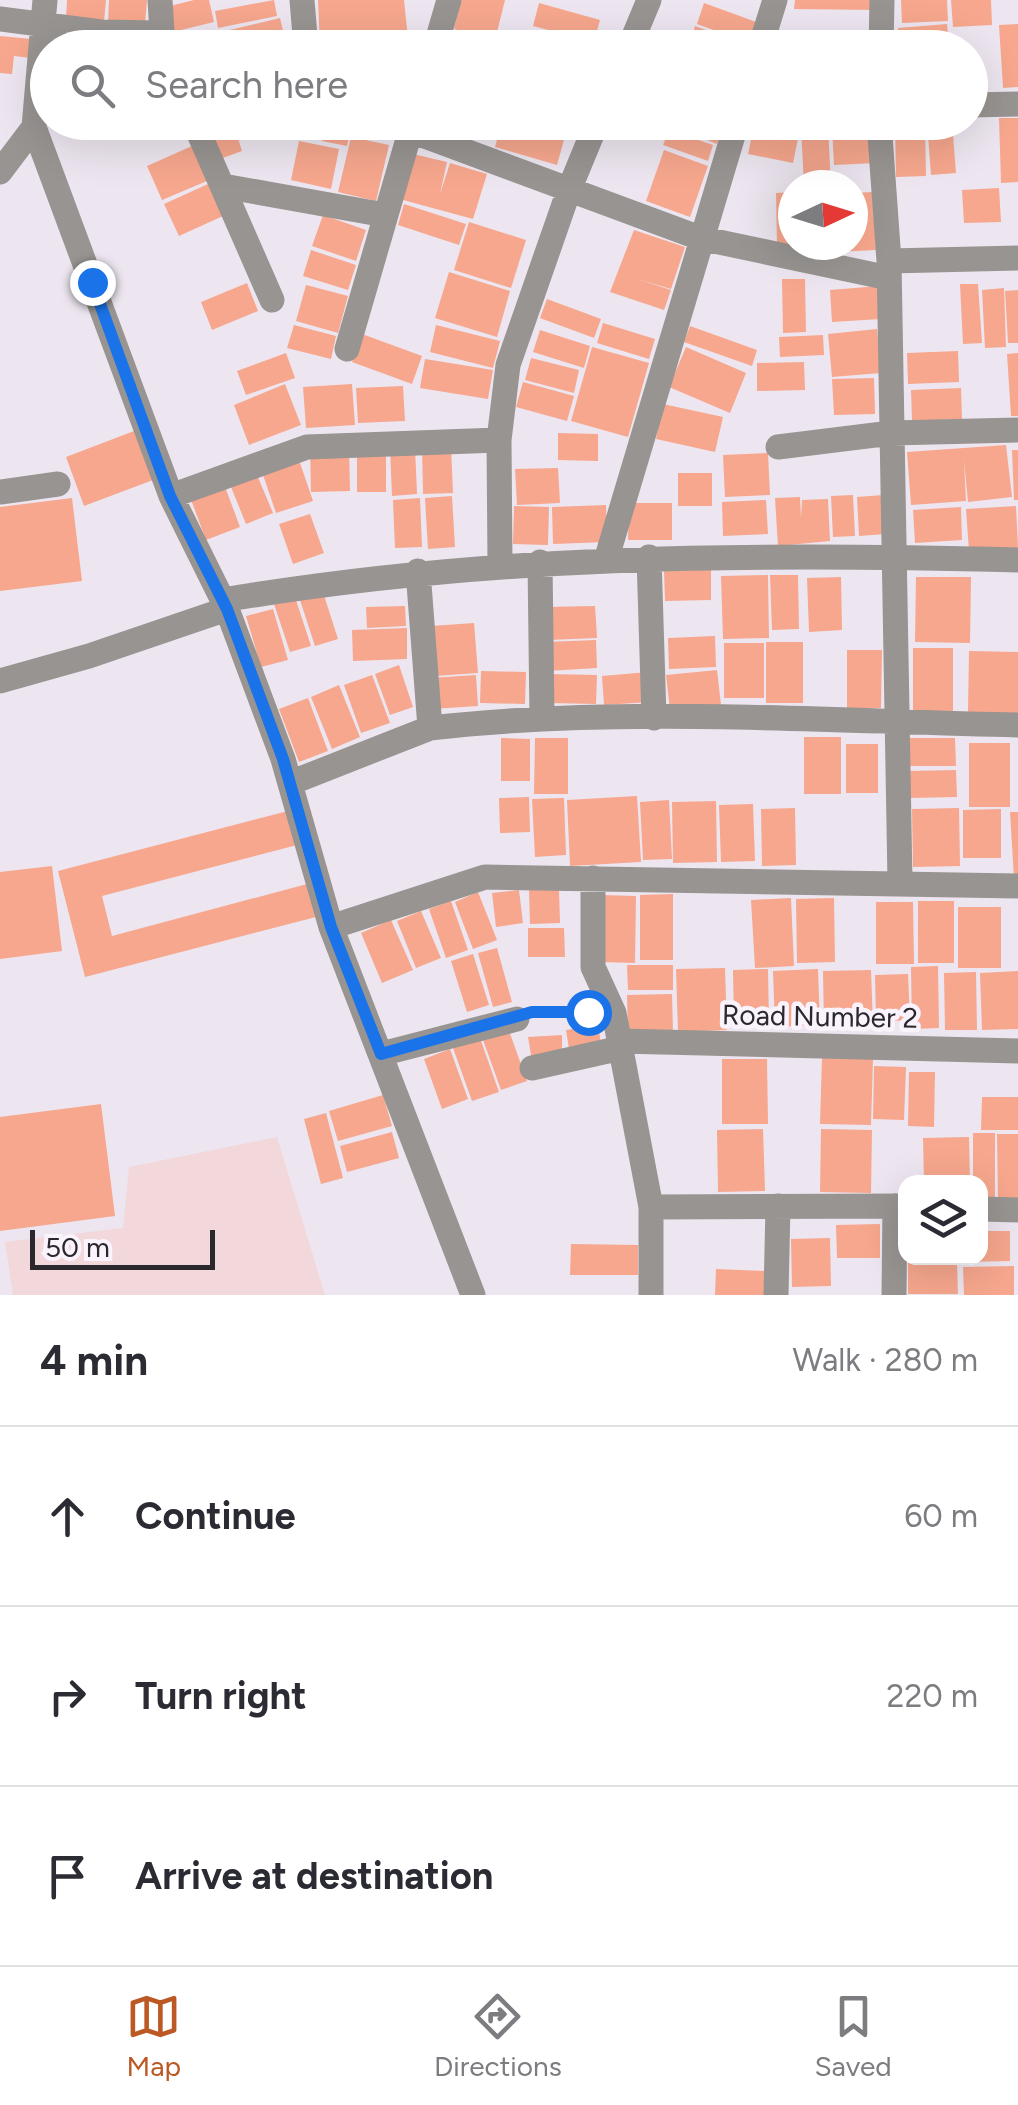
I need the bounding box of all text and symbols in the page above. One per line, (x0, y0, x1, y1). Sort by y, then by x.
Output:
search box (30, 30, 988, 140)
icon: search (65, 58, 120, 113)
text: Search here (145, 62, 348, 108)
north arrow (778, 170, 868, 260)
route end (70, 260, 116, 306)
route start (566, 990, 612, 1036)
street label: Road Number 2 (722, 997, 918, 1035)
map controls (898, 1175, 988, 1265)
button: layers (898, 1175, 988, 1265)
scale bar (30, 1225, 215, 1270)
text: 50 m (45, 1230, 110, 1264)
text: 4 min (40, 1335, 148, 1386)
text: Walk · 280 m (793, 1341, 978, 1379)
icon: ahead (40, 1489, 95, 1544)
text: Continue (135, 1493, 296, 1539)
text: 60 m (904, 1497, 978, 1535)
icon: right (40, 1669, 95, 1724)
text: Turn right (135, 1673, 307, 1719)
text: 220 m (887, 1677, 978, 1715)
icon: arrive (40, 1849, 95, 1904)
text: Arrive at destination (135, 1853, 493, 1899)
tab: Map (126, 1989, 181, 2083)
tab: Directions (434, 1989, 562, 2083)
tab: Saved (814, 1989, 892, 2083)

